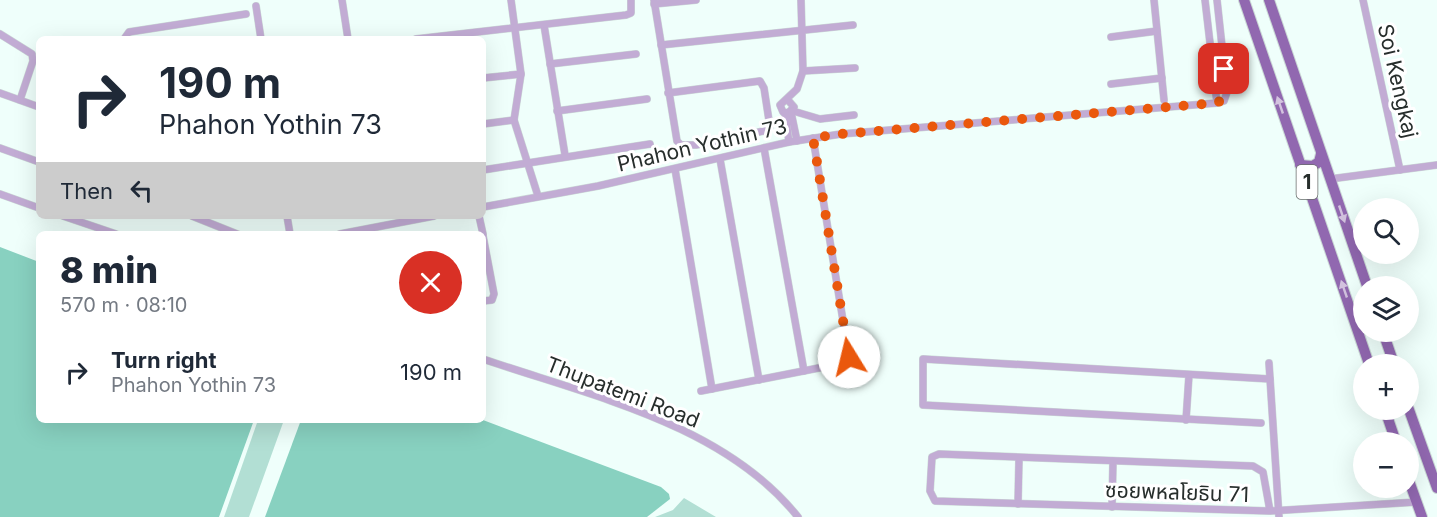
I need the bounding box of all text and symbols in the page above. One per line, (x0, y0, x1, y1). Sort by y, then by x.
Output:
street label: Soi Kengkaj (1373, 22, 1423, 140)
pin (1198, 43, 1249, 94)
icon: arrive (1207, 52, 1240, 85)
text: 190 m (159, 57, 281, 108)
icon: right (60, 60, 138, 138)
one-way arrow (1274, 96, 1284, 114)
text: Phahon Yothin 73 (159, 108, 382, 141)
street label: Phahon Yothin 73 (615, 113, 789, 177)
road number: 1 (1296, 165, 1318, 199)
icon: left (125, 174, 158, 207)
text: Then (60, 178, 113, 204)
map controls (1353, 198, 1419, 498)
button: search (1353, 198, 1419, 264)
one-way arrow (1338, 205, 1348, 223)
text: 8 min (60, 248, 158, 292)
button: close (399, 251, 462, 314)
button: layers (1353, 276, 1419, 342)
one-way arrow (1338, 280, 1348, 298)
text: 570 m · 08:10 (60, 293, 187, 317)
position arrow (817, 325, 881, 389)
text: Turn right (111, 347, 217, 373)
street label: Thupatemi Road (543, 351, 703, 433)
button: + (1353, 354, 1419, 420)
icon: right (60, 356, 93, 389)
text: 190 m (400, 359, 462, 385)
text: Phahon Yothin 73 (111, 373, 276, 397)
button: − (1353, 432, 1419, 498)
street label: ซอยพหลโยธิน 71 (1105, 477, 1249, 507)

